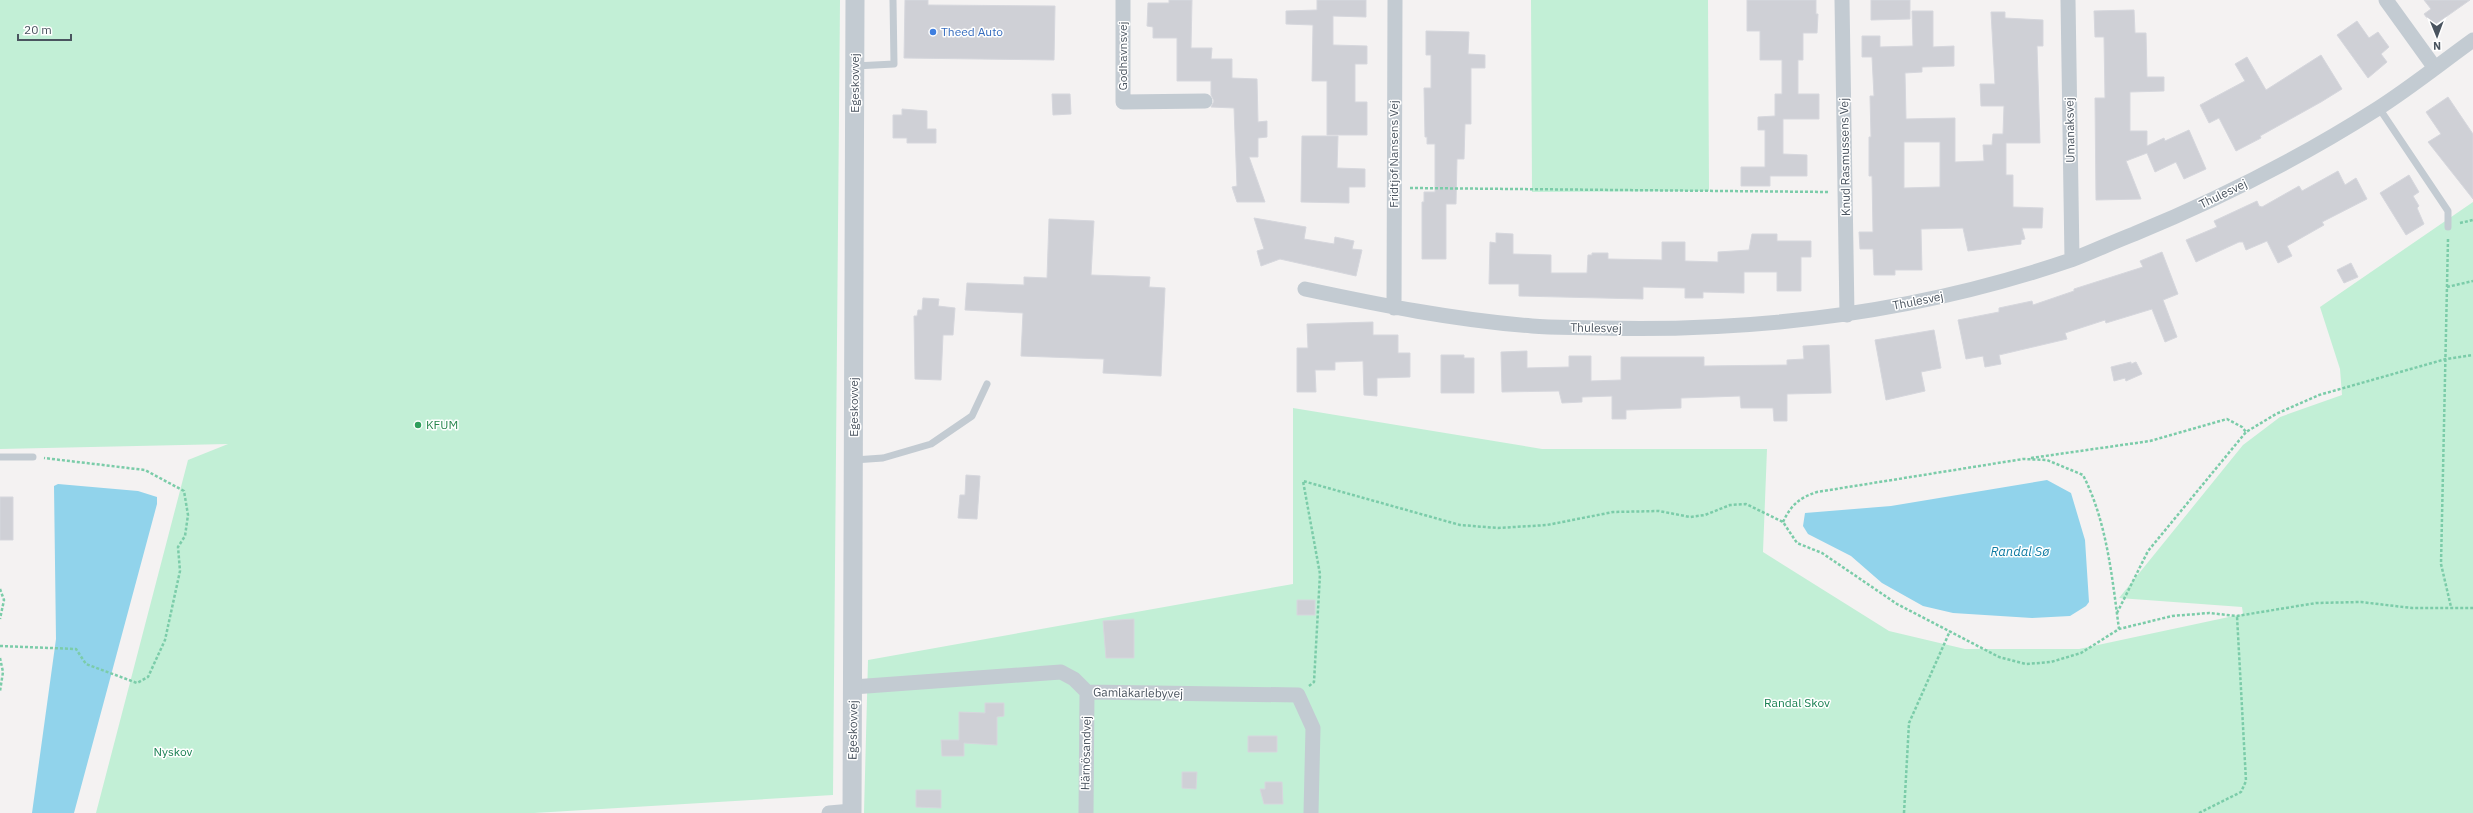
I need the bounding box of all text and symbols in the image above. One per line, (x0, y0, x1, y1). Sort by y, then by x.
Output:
scale bar (18, 16, 71, 42)
north arrow (2417, 16, 2457, 56)
text: 20 m (24, 22, 52, 37)
street label: Godhavnsvej (1115, 22, 1130, 90)
place label: Theed Auto (941, 24, 1003, 39)
marker: Theed Auto (928, 27, 938, 37)
text: N (2433, 39, 2441, 53)
street label: Egeskovvej (847, 53, 862, 113)
street label: Umanaksvej (2061, 97, 2078, 163)
street label: Knud Rasmussens Vej (1836, 98, 1853, 216)
street label: Fridtjof Nansens Vej (1386, 100, 1401, 208)
street label: Thulesvej (2196, 176, 2249, 212)
street label: Thulesvej (1891, 288, 1945, 313)
street label: Thulesvej (1570, 320, 1622, 335)
street label: Egeskovvej (846, 377, 861, 437)
place label: KFUM (426, 417, 458, 432)
marker: KFUM (413, 420, 423, 430)
water label: Randal Sø (1991, 543, 2050, 560)
street label: Gamlakarlebyvej (1093, 684, 1183, 701)
park label: Randal Skov (1764, 695, 1830, 710)
street label: Egeskovvej (844, 700, 861, 760)
street label: Härnösandvej (1077, 716, 1094, 790)
park label: Nyskov (154, 744, 193, 759)

